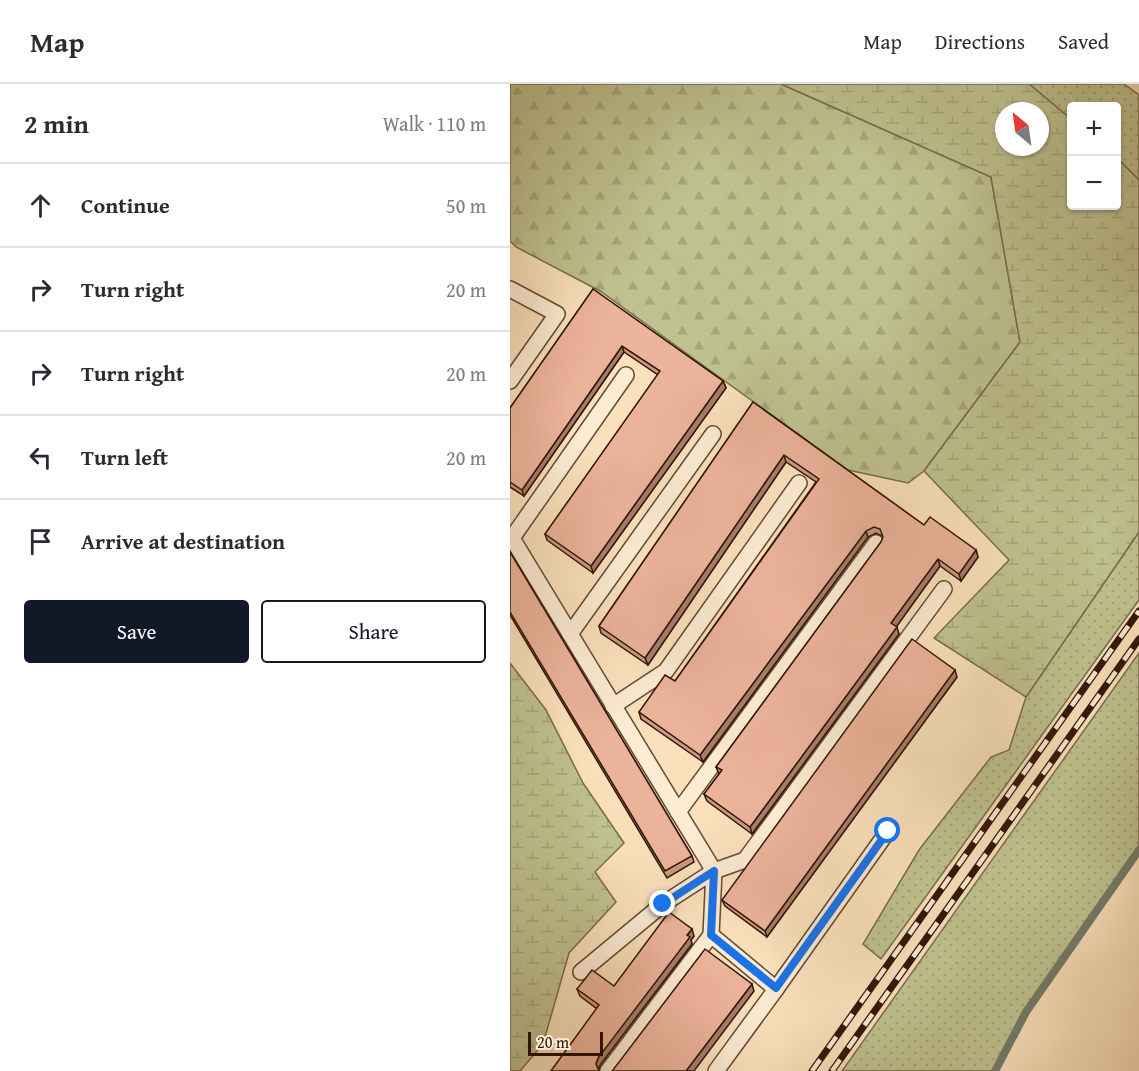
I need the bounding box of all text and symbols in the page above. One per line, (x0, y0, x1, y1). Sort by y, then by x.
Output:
text: Map (30, 21, 84, 62)
text: Map (863, 26, 902, 57)
text: Directions (935, 26, 1025, 57)
text: Saved (1058, 26, 1109, 57)
north arrow (995, 102, 1049, 156)
map controls (1067, 102, 1121, 210)
button: + (1067, 102, 1121, 156)
text: 2 min (24, 104, 89, 143)
text: Walk · 110 m (383, 109, 486, 138)
button: − (1067, 156, 1121, 210)
icon: ahead (24, 189, 57, 222)
text: Continue (81, 189, 170, 221)
text: 50 m (446, 191, 486, 220)
icon: right (24, 273, 57, 306)
text: Turn right (81, 273, 184, 305)
text: 20 m (446, 275, 486, 304)
icon: right (24, 357, 57, 390)
text: Turn right (81, 357, 184, 389)
text: 20 m (446, 359, 486, 388)
icon: left (24, 441, 57, 474)
text: Turn left (81, 441, 168, 473)
text: 20 m (446, 443, 486, 472)
icon: arrive (24, 525, 57, 558)
text: Arrive at destination (81, 525, 285, 557)
button: Save (24, 600, 249, 663)
button: Share (261, 600, 486, 663)
route start (874, 817, 900, 843)
route end (649, 890, 675, 916)
scale bar (528, 1029, 603, 1056)
text: 20 m (537, 1030, 569, 1054)

